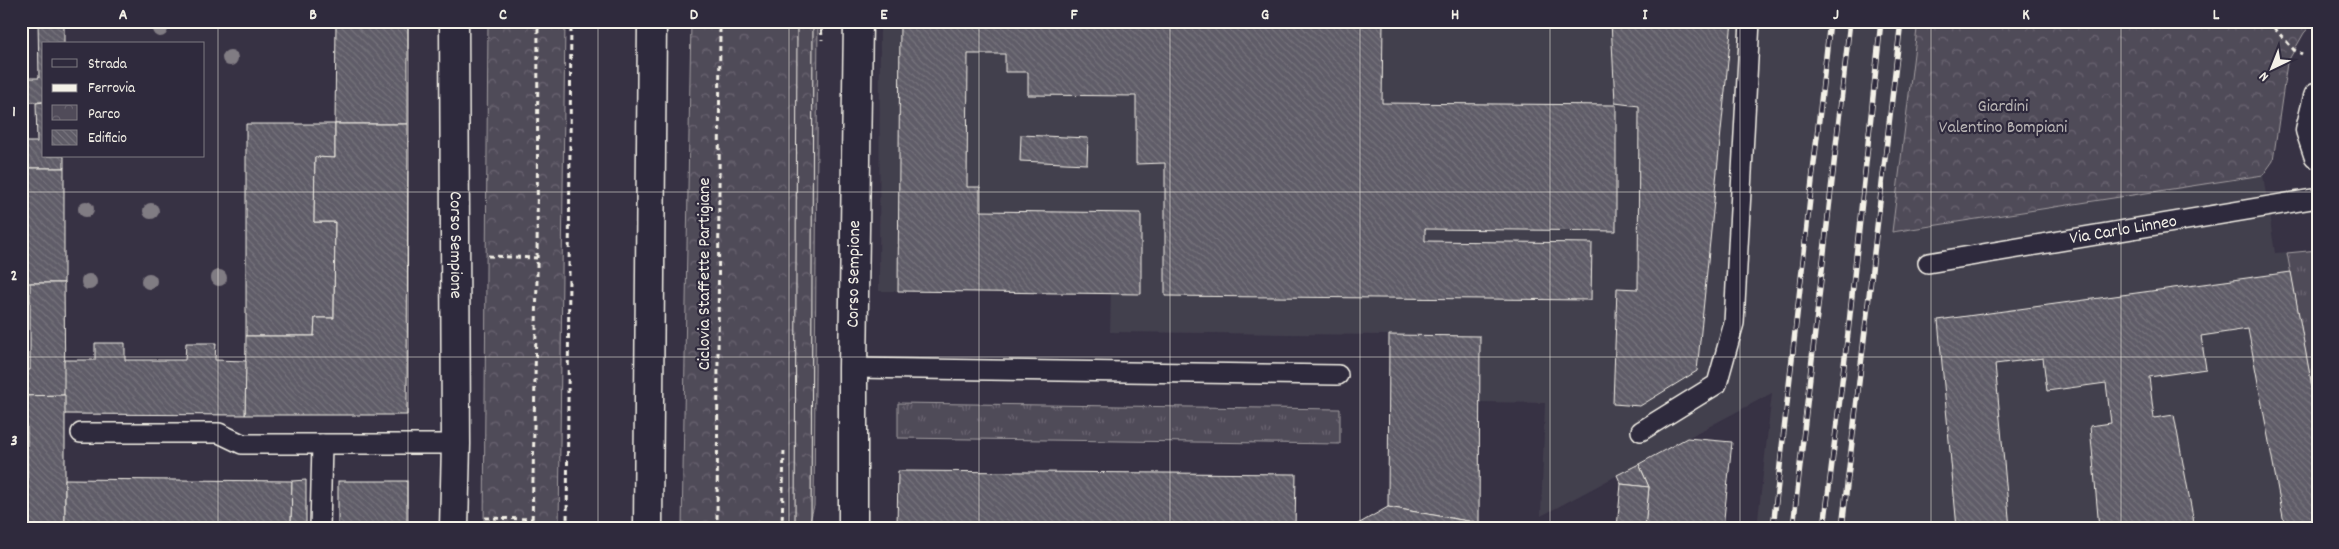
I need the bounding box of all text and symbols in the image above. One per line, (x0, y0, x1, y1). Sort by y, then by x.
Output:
text: A (119, 4, 128, 27)
text: B (309, 4, 317, 27)
text: C (499, 4, 507, 27)
text: D (690, 4, 699, 27)
text: E (880, 4, 888, 27)
text: F (1070, 4, 1078, 27)
text: G (1261, 4, 1269, 27)
text: H (1451, 4, 1459, 27)
text: I (1643, 4, 1649, 27)
text: J (1833, 4, 1839, 27)
text: K (2022, 4, 2030, 27)
text: L (2213, 4, 2220, 27)
legend (42, 42, 205, 158)
north arrow (2246, 42, 2296, 92)
text: Strada (88, 54, 128, 76)
text: N (2255, 66, 2274, 86)
text: Ferrovia (88, 78, 136, 100)
park label: Giardini Valentino Bompiani (1939, 95, 2067, 141)
text: 1 (12, 101, 16, 124)
text: Parco (88, 104, 120, 126)
text: Edificio (88, 128, 127, 150)
street label: Ciclovia Staffette Partigiane (693, 178, 718, 370)
street label: Corso Sempione (442, 191, 468, 299)
street label: Via Carlo Linneo (2068, 209, 2179, 252)
street label: Corso Sempione (841, 220, 868, 328)
text: 2 (11, 265, 18, 288)
text: 3 (10, 430, 18, 453)

